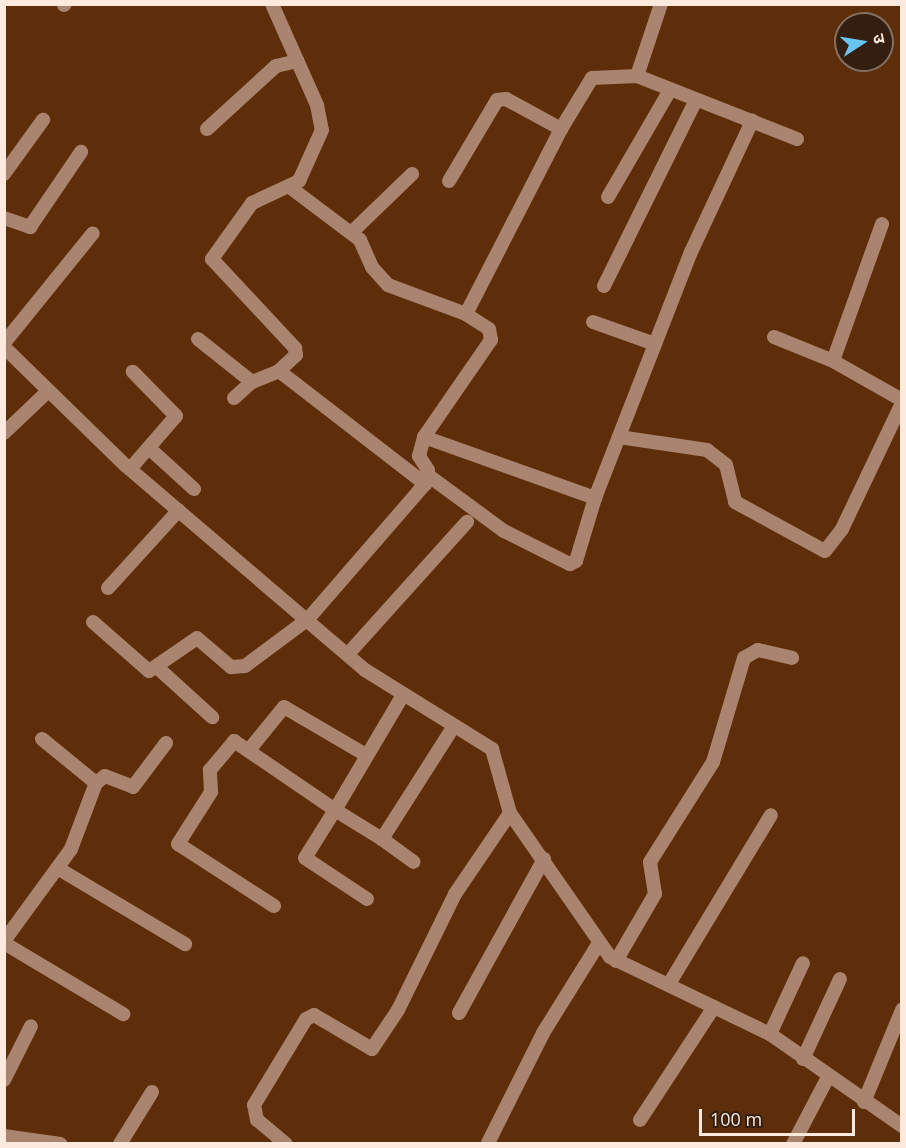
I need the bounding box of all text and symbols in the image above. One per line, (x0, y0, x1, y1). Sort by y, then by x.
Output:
north arrow (834, 12, 894, 72)
text: उ (868, 32, 891, 46)
scale bar (702, 1097, 858, 1135)
text: 100 m (710, 1107, 762, 1131)

